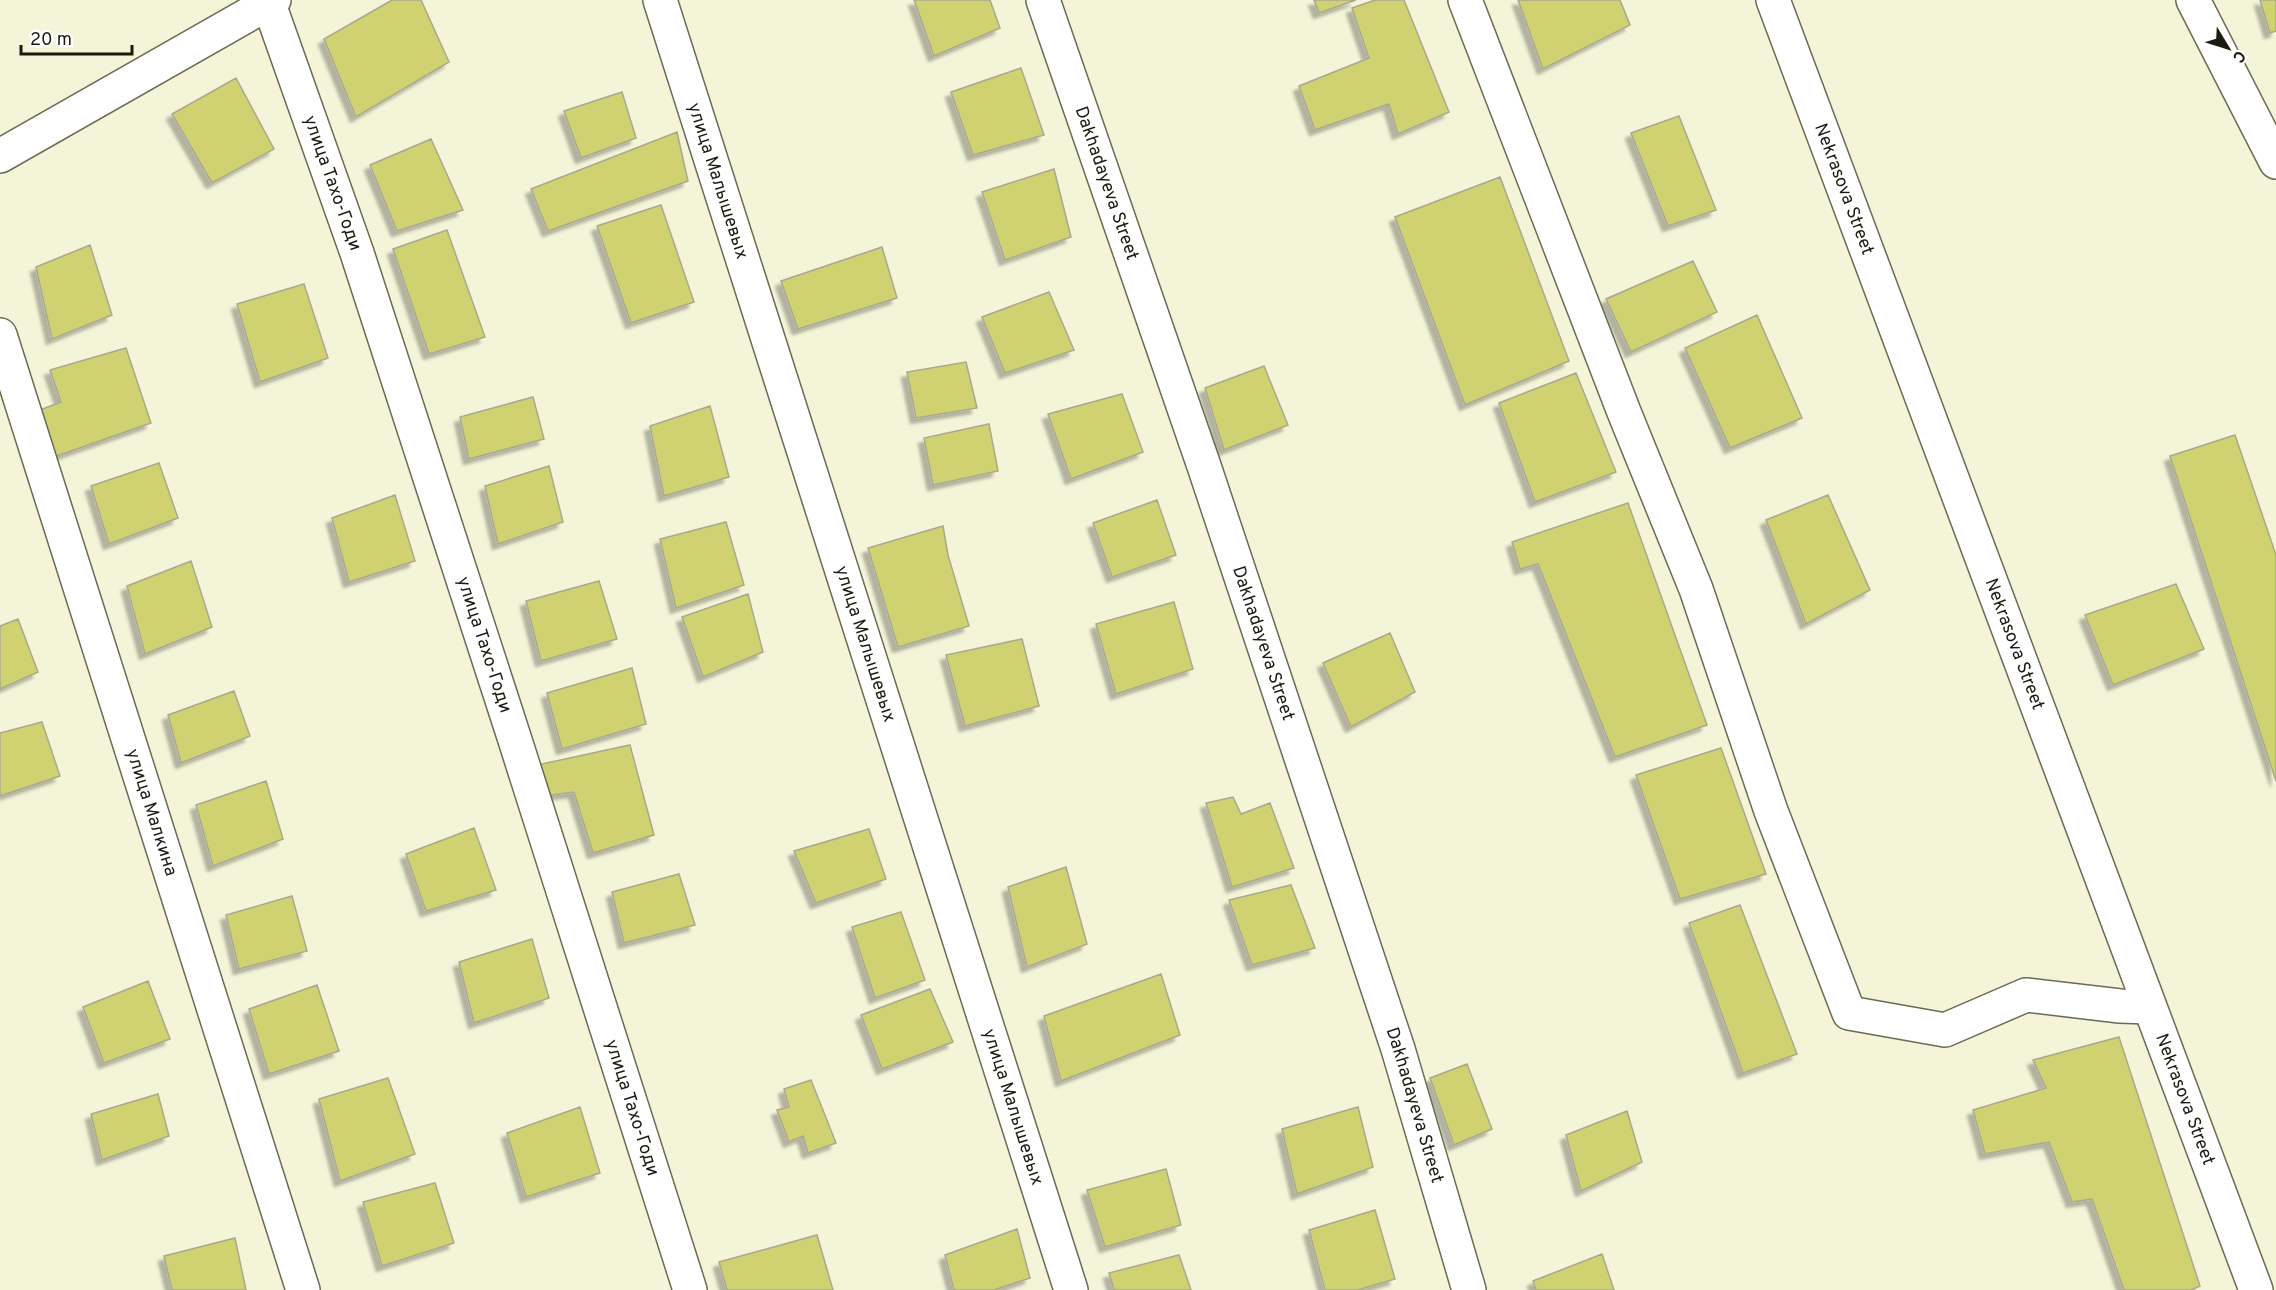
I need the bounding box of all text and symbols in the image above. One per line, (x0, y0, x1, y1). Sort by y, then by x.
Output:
scale bar (21, 18, 132, 56)
north arrow (2198, 18, 2258, 78)
text: 20 m (30, 29, 72, 52)
text: С (2227, 46, 2249, 66)
street label: улица Малышевых (682, 100, 753, 262)
street label: Dakhadayeva Street (1069, 103, 1144, 263)
street label: улица Тахо-Годи (298, 112, 367, 254)
street label: Nekrasova Street (1809, 120, 1879, 258)
street label: улица Малышевых (830, 563, 901, 725)
street label: Dakhadayeva Street (1227, 563, 1299, 724)
street label: улица Тахо-Годи (451, 574, 517, 716)
street label: Nekrasova Street (1979, 575, 2049, 713)
street label: улица Малкина (121, 746, 182, 879)
street label: Dakhadayeva Street (1380, 1024, 1448, 1186)
street label: улица Малышевых (977, 1026, 1048, 1188)
street label: Nekrasova Street (2150, 1030, 2220, 1168)
street label: улица Тахо-Годи (600, 1037, 664, 1179)

